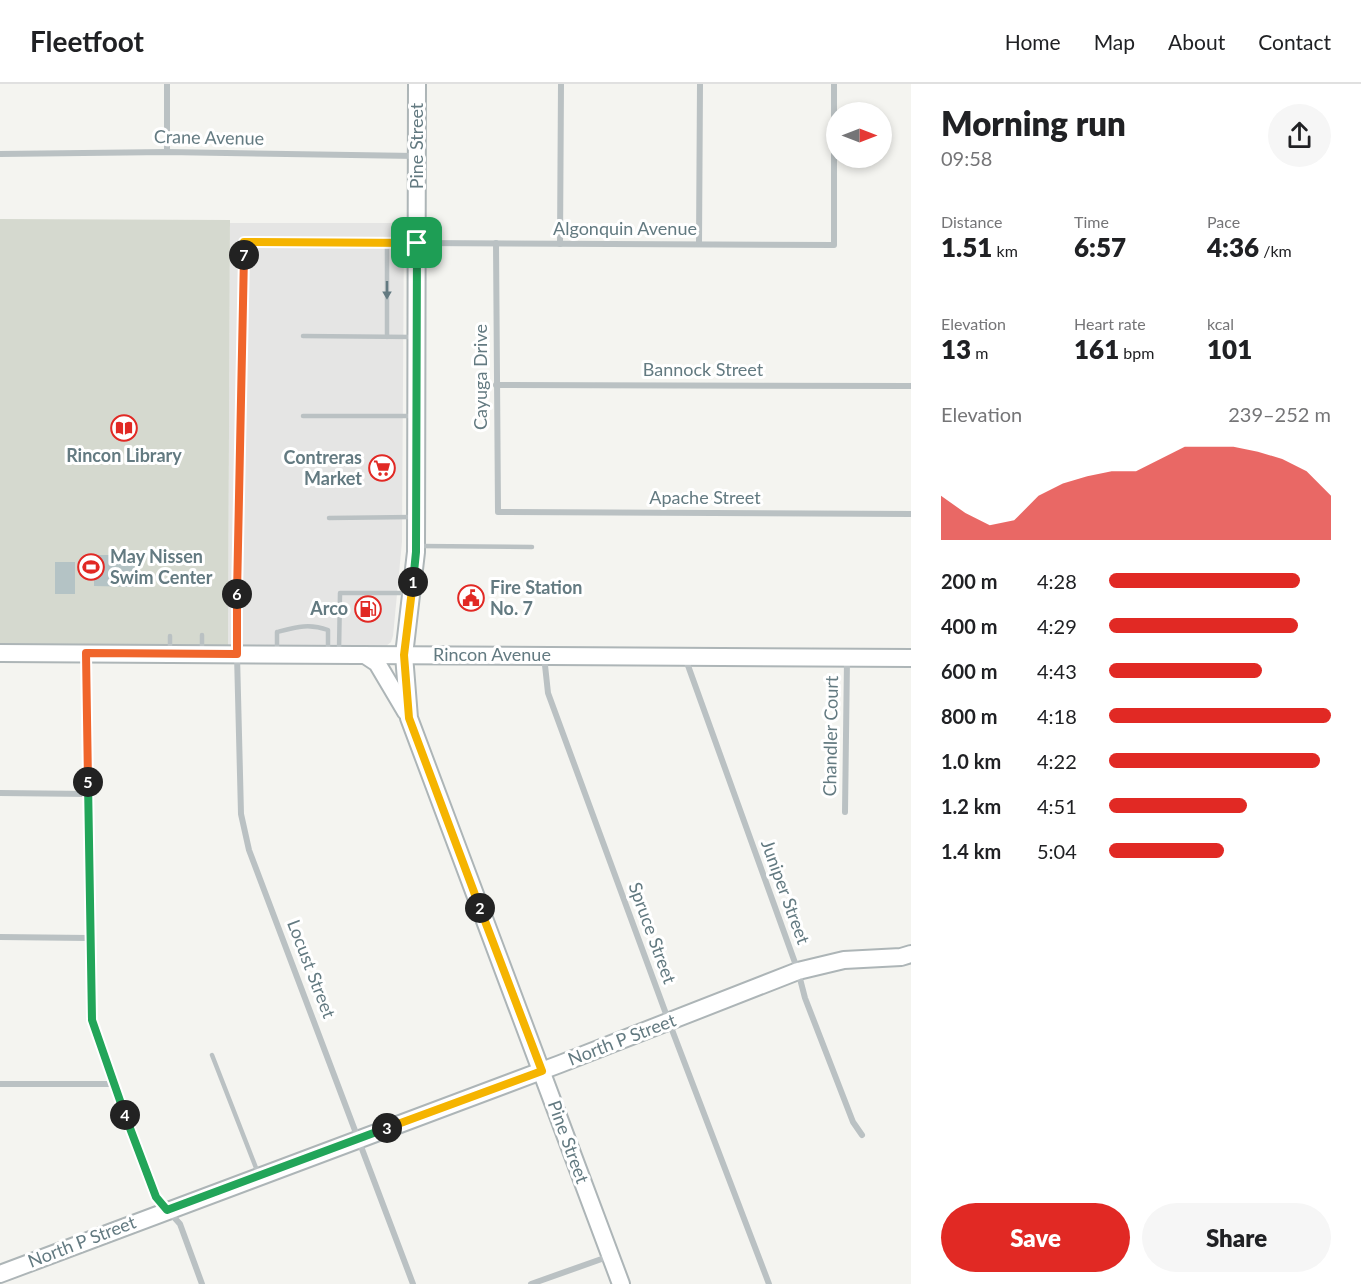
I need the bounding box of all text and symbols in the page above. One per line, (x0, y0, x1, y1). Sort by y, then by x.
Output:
text: Fleetfoot (30, 24, 144, 58)
text: Home (1005, 29, 1061, 54)
text: Map (1094, 29, 1135, 54)
text: About (1168, 29, 1225, 54)
text: Contact (1258, 29, 1331, 54)
street label: Pine Street (405, 102, 427, 189)
north arrow (826, 102, 892, 168)
map controls (826, 102, 892, 168)
text: Morning run (941, 103, 1126, 143)
button: share (1268, 104, 1331, 167)
street label: Crane Avenue (154, 125, 264, 149)
text: 09:58 (941, 146, 992, 170)
text: Distance (941, 212, 1002, 231)
text: Time (1074, 212, 1109, 231)
text: Pace (1207, 212, 1240, 231)
pin (391, 217, 442, 268)
street label: Algonquin Avenue (553, 217, 697, 239)
icon: arrive (400, 226, 433, 259)
text: 1.51 (941, 231, 992, 263)
text: 6:57 (1074, 231, 1126, 263)
text: 4:36 (1207, 231, 1259, 263)
pin: 7 (229, 240, 259, 270)
text: km (992, 241, 1018, 260)
text: /km (1259, 241, 1292, 260)
text: 7 (239, 245, 249, 264)
one-way arrow (382, 280, 392, 299)
text: Elevation (941, 314, 1006, 333)
text: Heart rate (1074, 314, 1146, 333)
text: kcal (1207, 314, 1234, 333)
street label: Cayuga Drive (469, 324, 491, 430)
text: 13 (941, 333, 971, 365)
text: 161 (1074, 333, 1119, 365)
text: 101 (1207, 333, 1252, 365)
text: m (971, 343, 988, 362)
text: bpm (1119, 343, 1154, 362)
street label: Bannock Street (643, 358, 764, 380)
text: Elevation (941, 402, 1022, 426)
text: 239–252 m (1228, 402, 1331, 426)
library icon: Rincon Library (109, 413, 139, 443)
place label: Rincon Library (66, 444, 182, 466)
place label: Contreras Market (284, 446, 362, 489)
supermarket icon: Contreras Market (367, 453, 397, 483)
street label: Apache Street (649, 486, 761, 508)
place label: May Nissen Swim Center (110, 545, 213, 588)
sports icon: May Nissen Swim Center (76, 552, 106, 582)
pin: 1 (398, 567, 428, 597)
text: 200 m (941, 569, 997, 593)
text: 4:28 (1037, 569, 1077, 593)
text: 1 (408, 572, 418, 591)
place label: Fire Station No. 7 (490, 576, 582, 619)
pin: 6 (222, 579, 252, 609)
public building icon: Fire Station No. 7 (456, 583, 486, 613)
text: 6 (232, 584, 242, 603)
fuel station icon: Arco (353, 594, 383, 624)
place label: Arco (309, 597, 348, 619)
text: 400 m (941, 614, 997, 638)
text: 4:29 (1037, 614, 1077, 638)
street label: Rincon Avenue (433, 643, 551, 665)
text: 600 m (941, 659, 997, 683)
text: 4:43 (1037, 659, 1077, 683)
street label: Chandler Court (818, 675, 842, 797)
text: 800 m (941, 704, 997, 728)
text: 4:18 (1037, 704, 1077, 728)
text: 1.0 km (941, 749, 1001, 773)
text: 4:22 (1037, 749, 1077, 773)
pin: 5 (73, 767, 103, 797)
text: 5 (83, 772, 93, 791)
text: 1.2 km (941, 794, 1001, 818)
text: 4:51 (1037, 794, 1077, 818)
street label: Juniper Street (757, 836, 815, 947)
text: 1.4 km (941, 839, 1001, 863)
text: 5:04 (1037, 839, 1077, 863)
street label: Spruce Street (624, 879, 682, 987)
pin: 2 (465, 893, 495, 923)
text: 2 (475, 898, 485, 917)
street label: Locust Street (283, 916, 341, 1021)
street label: North P Street (565, 1008, 679, 1070)
street label: Pine Street (544, 1097, 594, 1187)
pin: 4 (110, 1100, 140, 1130)
text: 4 (120, 1105, 130, 1124)
pin: 3 (372, 1113, 402, 1143)
text: 3 (382, 1118, 392, 1137)
button: Save (941, 1203, 1130, 1272)
button: Share (1142, 1203, 1331, 1272)
street label: North P Street (25, 1210, 139, 1272)

